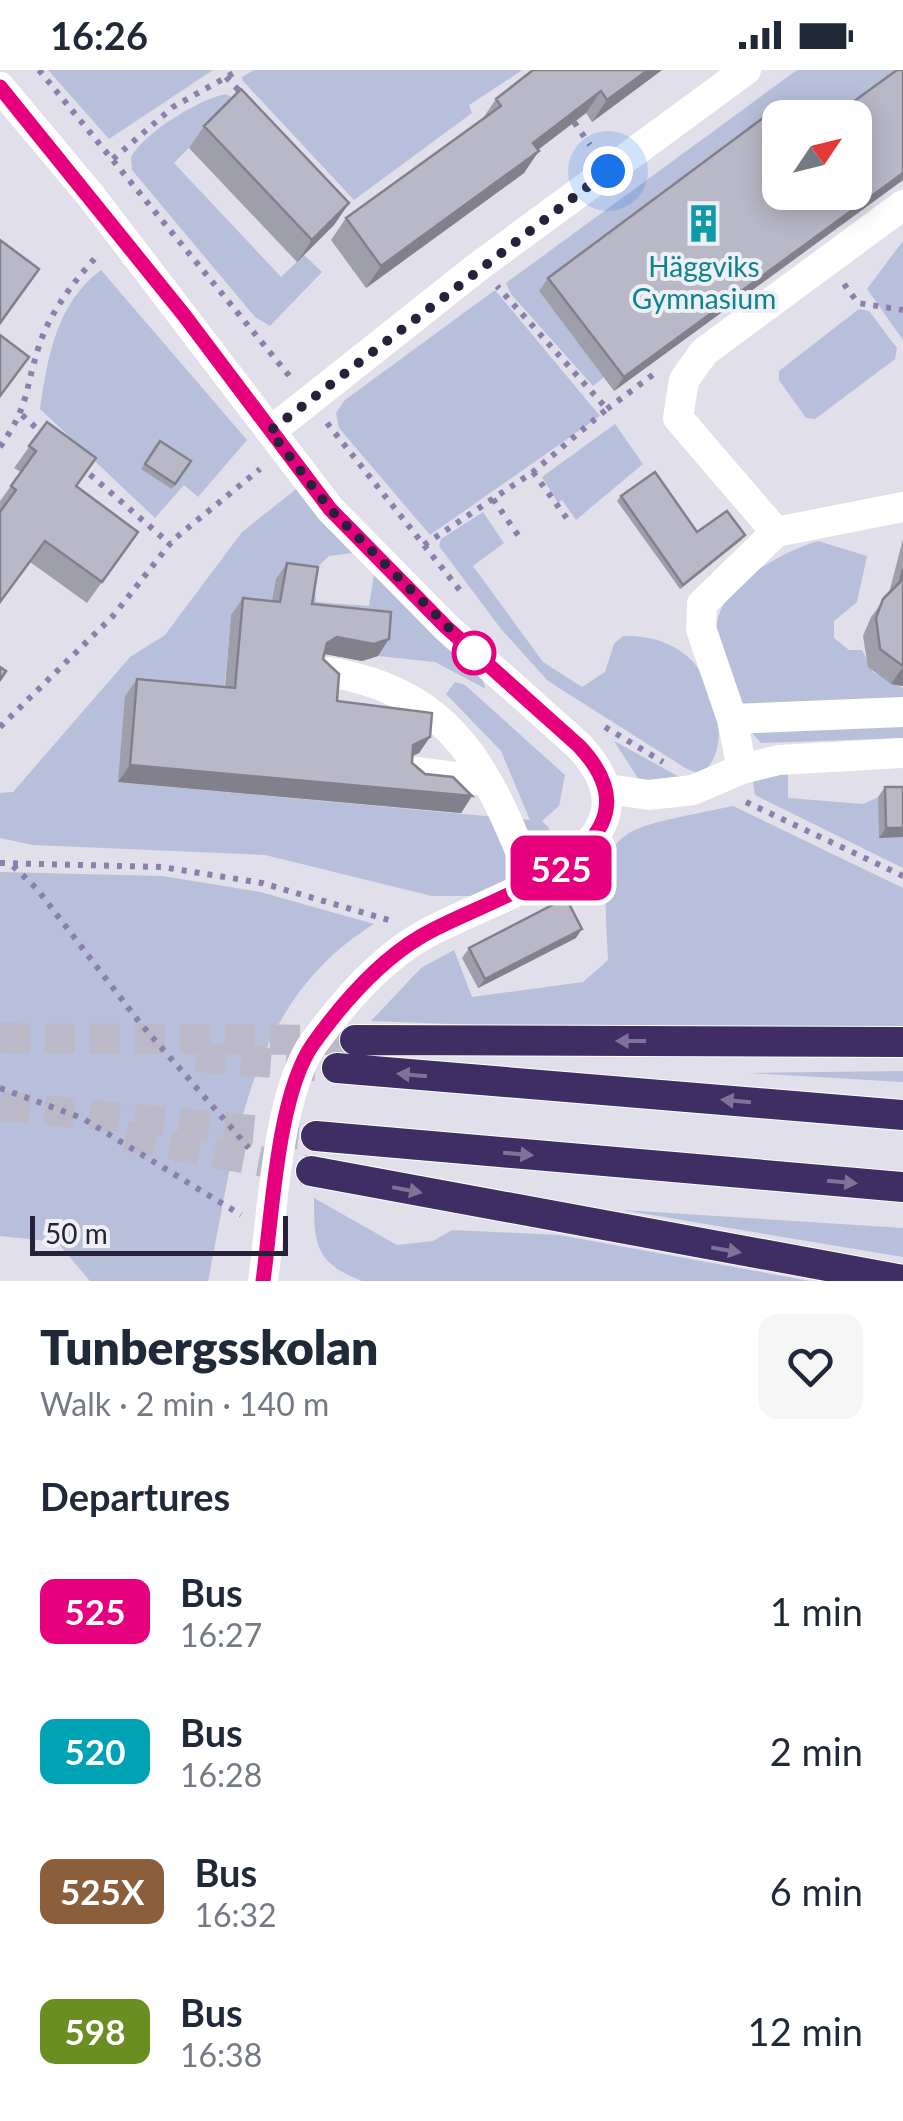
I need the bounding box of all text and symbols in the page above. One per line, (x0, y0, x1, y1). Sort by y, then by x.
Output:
text: 16:26 (50, 12, 148, 58)
north arrow (762, 100, 872, 210)
map controls (762, 100, 872, 210)
your location (583, 146, 633, 196)
building icon: Häggviks Gymnasium (683, 203, 725, 245)
place label: Häggviks Gymnasium (632, 249, 776, 315)
unlabelled marker (453, 632, 495, 674)
line badge: 525 (504, 836, 618, 900)
text: 525 (531, 847, 591, 889)
one-way arrow (614, 1033, 646, 1049)
one-way arrow (396, 1066, 428, 1082)
one-way arrow (720, 1093, 751, 1109)
one-way arrow (503, 1146, 534, 1162)
one-way arrow (826, 1174, 858, 1190)
one-way arrow (392, 1182, 423, 1198)
scale bar (30, 1211, 288, 1256)
text: 50 m (45, 1216, 108, 1250)
one-way arrow (711, 1243, 743, 1259)
button: heart (758, 1314, 863, 1419)
text: Tunbergsskolan (40, 1318, 378, 1375)
text: Walk · 2 min · 140 m (40, 1384, 329, 1423)
text: Departures (40, 1473, 230, 1519)
text: Bus (180, 1569, 243, 1615)
text: 1 min (770, 1588, 863, 1634)
text: 525 (65, 1590, 125, 1632)
text: 16:27 (180, 1615, 262, 1654)
text: Bus (180, 1709, 243, 1755)
text: 2 min (770, 1728, 863, 1774)
text: 520 (65, 1730, 125, 1772)
text: 16:28 (180, 1755, 262, 1794)
text: Bus (194, 1849, 257, 1895)
text: 6 min (770, 1868, 863, 1914)
text: 525X (60, 1870, 144, 1912)
text: 16:32 (194, 1895, 277, 1934)
text: Bus (180, 1989, 243, 2035)
text: 12 min (748, 2008, 863, 2054)
text: 598 (65, 2010, 125, 2052)
text: 16:38 (180, 2035, 262, 2074)

